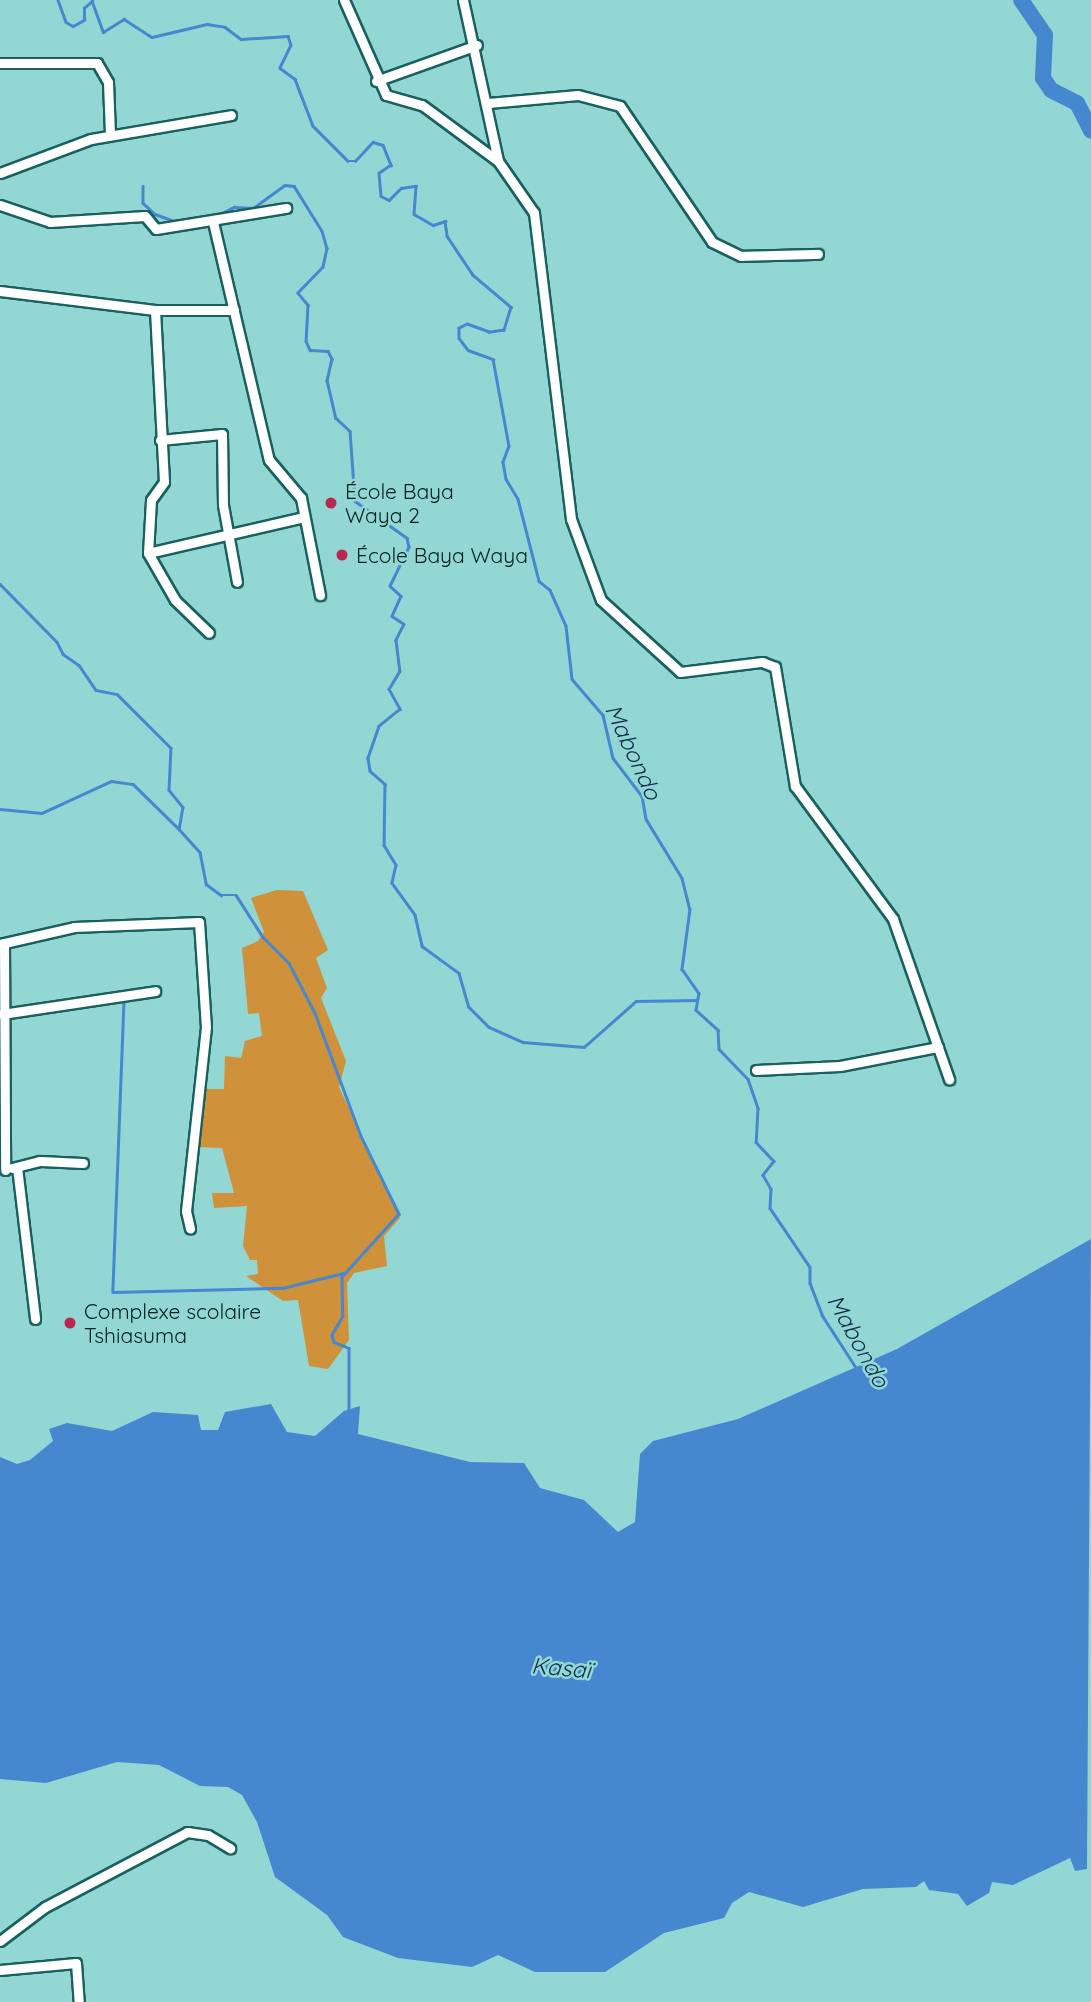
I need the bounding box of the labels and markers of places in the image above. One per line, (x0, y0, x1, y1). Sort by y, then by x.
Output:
place label: École Baya Waya 2 (345, 478, 454, 528)
marker: École Baya Waya 2 (323, 495, 339, 511)
place label: École Baya Waya (356, 542, 528, 568)
marker: École Baya Waya (334, 547, 350, 563)
place label: Complexe scolaire Tshiasuma (84, 1298, 261, 1348)
marker: Complexe scolaire Tshiasuma (62, 1315, 78, 1331)

